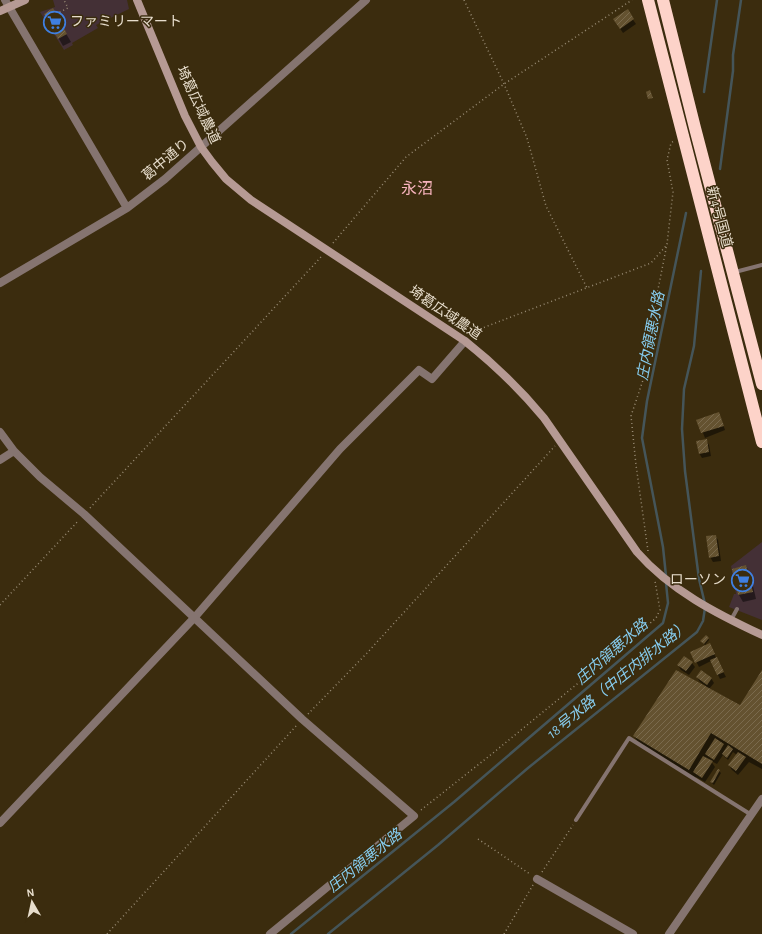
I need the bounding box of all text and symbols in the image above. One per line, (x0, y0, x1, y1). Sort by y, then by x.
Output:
supermarket icon: ファミリーマート (42, 9, 68, 35)
place label: ファミリーマート (70, 15, 182, 29)
street label: 埼葛広域農道 (174, 64, 223, 146)
street label: 葛中通り (139, 136, 192, 183)
district label: 永沼 (401, 180, 433, 197)
street label: 新4号国道 (704, 185, 735, 249)
street label: 埼葛広域農道 (406, 283, 484, 342)
water label: 庄内領悪水路 (634, 288, 667, 382)
supermarket icon: ローソン (729, 567, 755, 593)
place label: ローソン (670, 573, 726, 587)
water label: 庄内領悪水路 (572, 615, 652, 687)
water label: 18号水路（中庄内排水路） (544, 618, 692, 742)
water label: 庄内領悪水路 (325, 825, 406, 895)
north arrow (12, 882, 52, 922)
text: N (26, 887, 35, 899)

